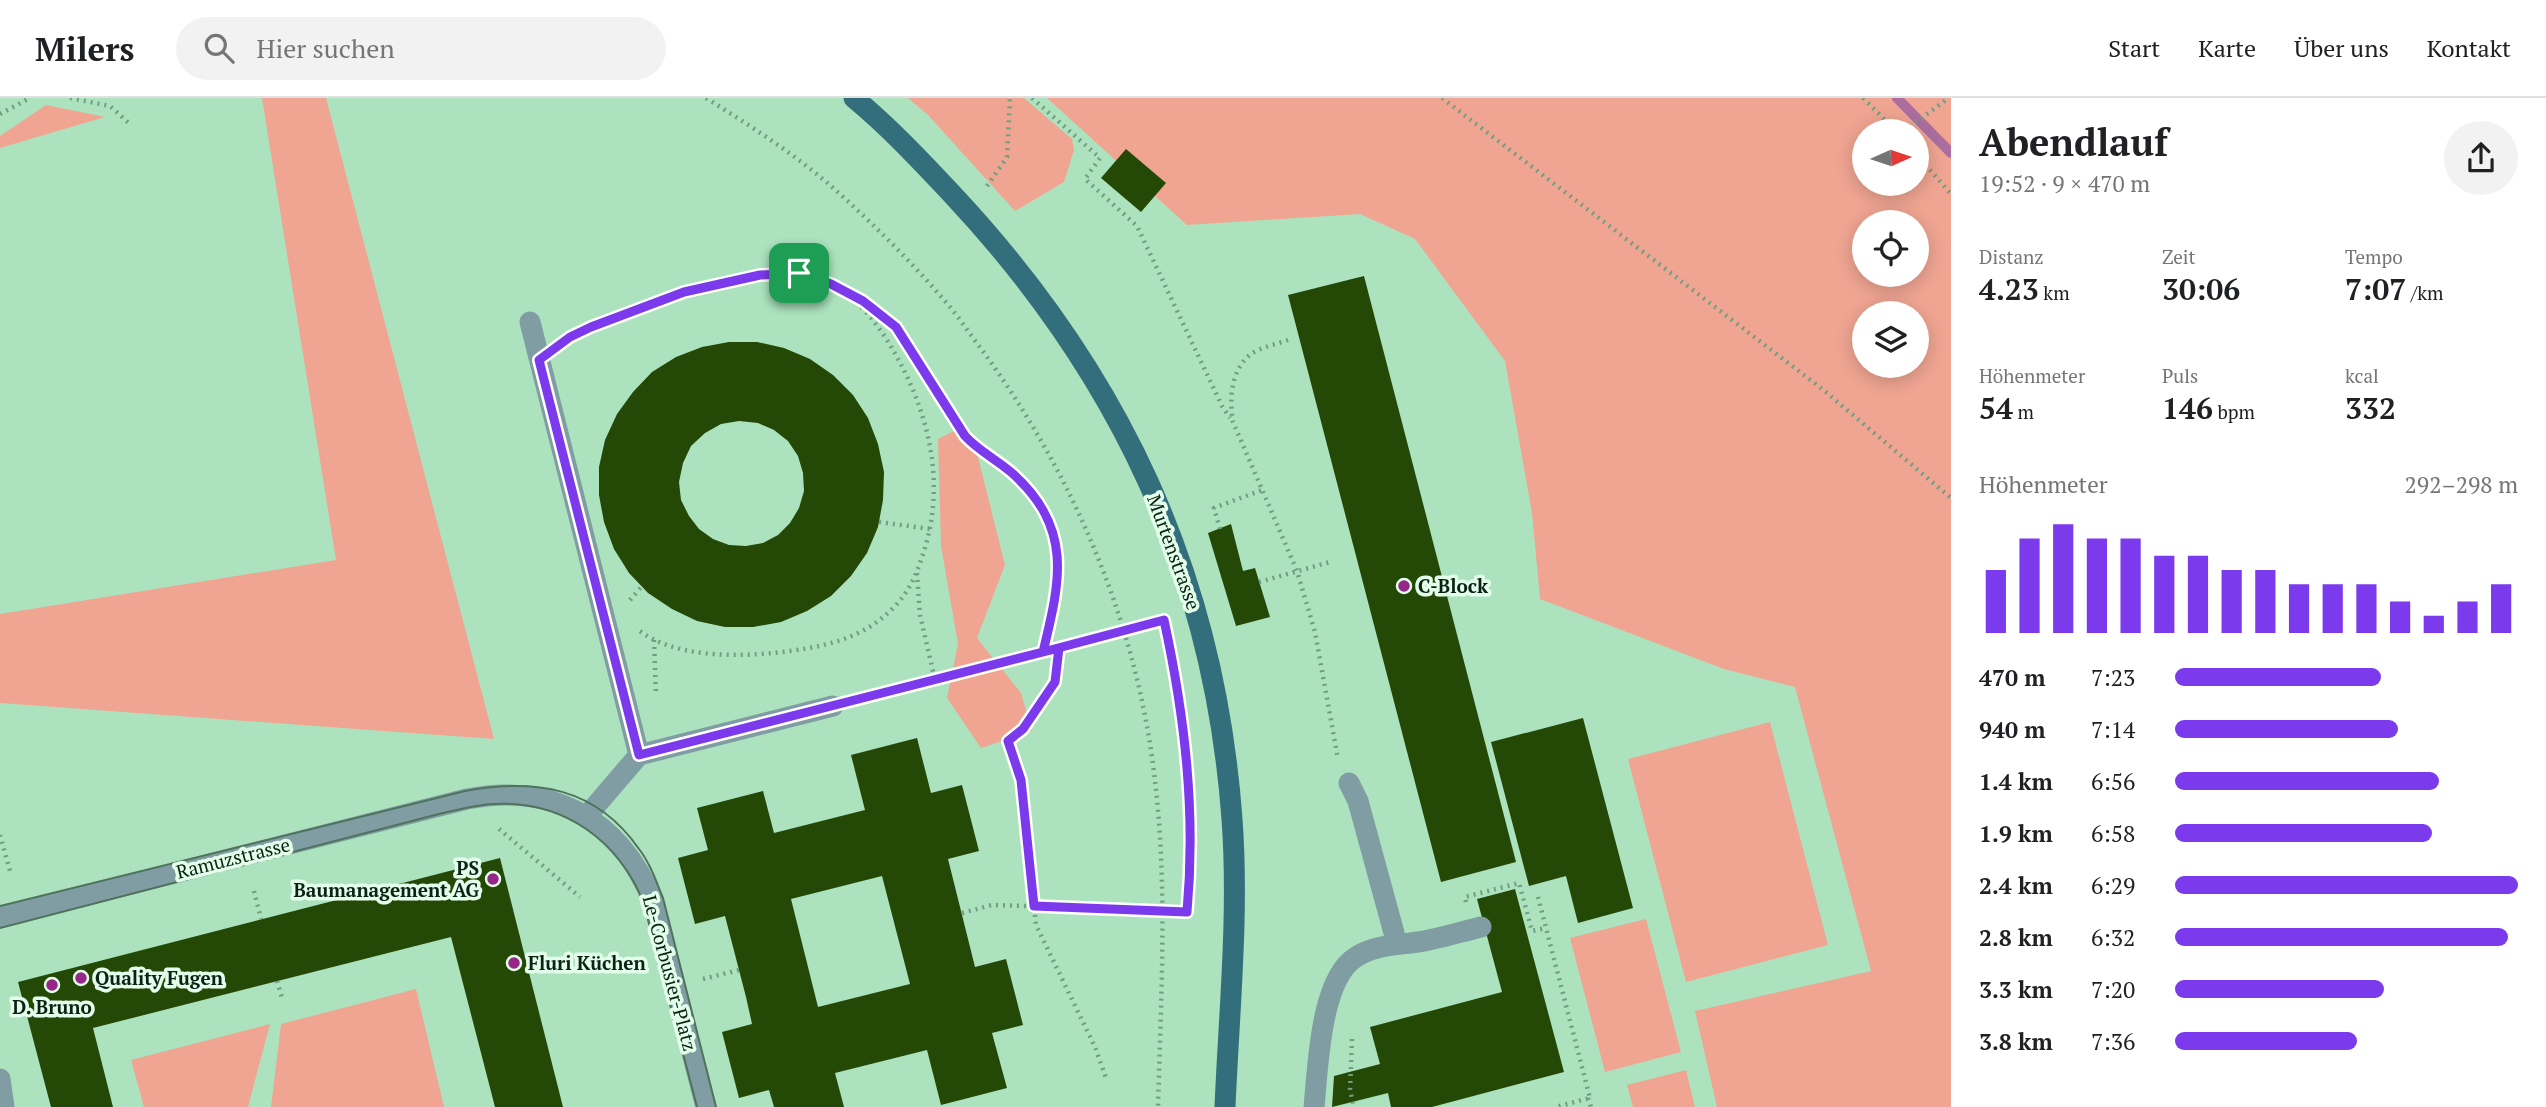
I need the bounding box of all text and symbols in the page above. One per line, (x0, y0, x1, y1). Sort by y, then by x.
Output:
search box (176, 17, 666, 80)
text: Milers (35, 27, 134, 70)
icon: search (200, 29, 238, 67)
text: Hier suchen (256, 31, 395, 65)
text: Start (2108, 32, 2160, 64)
text: Karte (2198, 32, 2256, 64)
text: Über uns (2294, 32, 2389, 64)
text: Kontakt (2427, 32, 2511, 64)
text: Abendlauf (1979, 117, 2168, 167)
north arrow (1852, 119, 1928, 196)
map controls (1852, 119, 1929, 378)
button: share (2444, 121, 2518, 195)
text: 19:52 · 9 × 470 m (1979, 168, 2150, 199)
button: locate (1852, 210, 1929, 287)
pin (769, 243, 829, 303)
text: Distanz (1979, 244, 2044, 269)
text: Zeit (2162, 244, 2195, 269)
text: Tempo (2345, 244, 2403, 269)
icon: arrive (780, 254, 818, 292)
text: 4.23 (1979, 269, 2039, 309)
text: 30:06 (2162, 269, 2240, 309)
text: 7:07 (2345, 269, 2406, 309)
text: km (2039, 280, 2070, 305)
text: /km (2406, 280, 2444, 305)
button: layers (1852, 301, 1929, 378)
text: Höhenmeter (1979, 363, 2085, 388)
text: Puls (2162, 363, 2198, 388)
text: kcal (2345, 363, 2379, 388)
text: 54 (1979, 388, 2013, 428)
text: 146 (2162, 388, 2213, 428)
text: 332 (2345, 388, 2396, 428)
text: m (2013, 399, 2034, 424)
text: bpm (2213, 399, 2255, 424)
text: Höhenmeter (1979, 469, 2108, 500)
text: 292–298 m (2405, 469, 2518, 500)
street label: Murtenstrasse (1142, 491, 1207, 613)
place label: C-Block (1418, 573, 1489, 598)
marker: C-Block (1396, 578, 1412, 594)
text: 470 m (1979, 662, 2045, 693)
text: 7:23 (2091, 662, 2135, 693)
text: 940 m (1979, 714, 2045, 745)
text: 7:14 (2091, 714, 2135, 745)
text: 1.4 km (1979, 766, 2053, 797)
text: 6:56 (2091, 766, 2135, 797)
text: 1.9 km (1979, 818, 2053, 849)
text: 6:58 (2091, 818, 2135, 849)
street label: Ramuzstrasse (173, 831, 292, 884)
place label: PS Baumanagement AG (294, 855, 480, 902)
text: 2.4 km (1979, 870, 2053, 901)
text: 6:29 (2091, 870, 2135, 901)
marker: PS Baumanagement AG (485, 871, 501, 887)
street label: Le-Corbusier-Platz (638, 892, 703, 1053)
text: 2.8 km (1979, 922, 2053, 953)
text: 6:32 (2091, 922, 2135, 953)
place label: Fluri Küchen (528, 950, 647, 975)
marker: Fluri Küchen (506, 955, 522, 971)
place label: Quality Fugen (95, 965, 224, 990)
marker: Quality Fugen (73, 970, 89, 986)
text: 3.3 km (1979, 974, 2053, 1005)
text: 7:20 (2091, 974, 2135, 1005)
marker: D. Bruno (44, 977, 60, 993)
place label: D. Bruno (12, 994, 92, 1019)
text: 3.8 km (1979, 1026, 2053, 1057)
text: 7:36 (2091, 1026, 2135, 1057)

